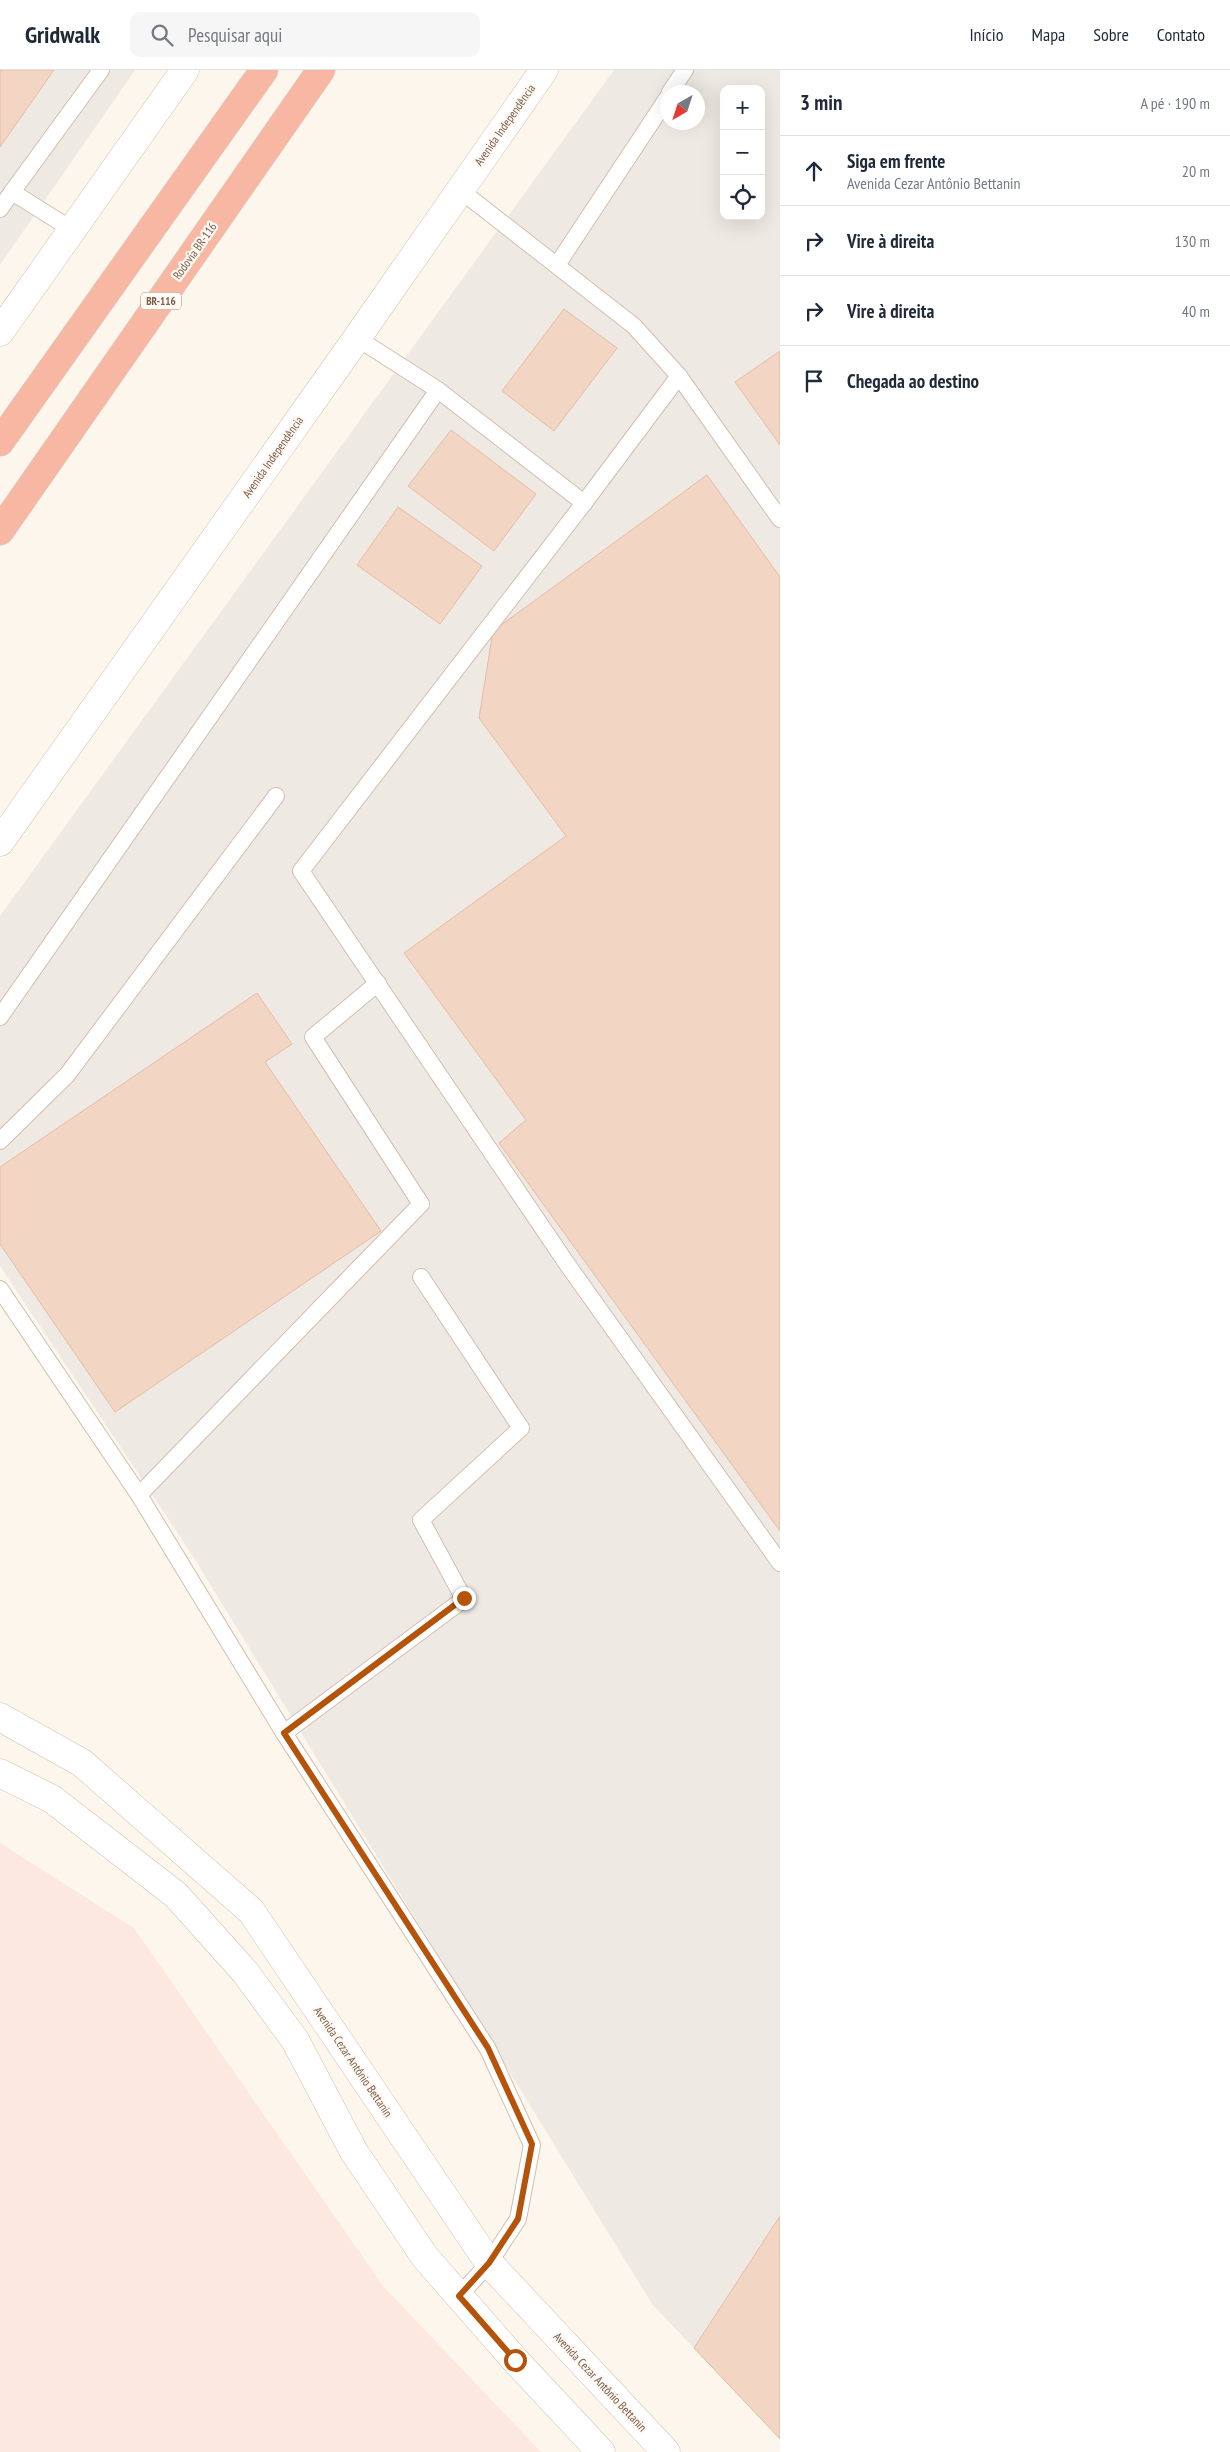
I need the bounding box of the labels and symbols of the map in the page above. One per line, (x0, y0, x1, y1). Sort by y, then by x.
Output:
street label: Avenida Independência (471, 81, 538, 168)
north arrow (660, 85, 705, 130)
street label: Rodovia BR-116 (170, 219, 220, 282)
road number: BR-116 (141, 292, 181, 310)
street label: Avenida Independência (239, 413, 306, 500)
route end (453, 1587, 476, 1610)
street label: Avenida Cezar Antônio Bettanin (311, 2004, 396, 2120)
street label: Avenida Cezar Antônio Bettanin (551, 2329, 650, 2434)
route start (504, 2349, 527, 2372)

